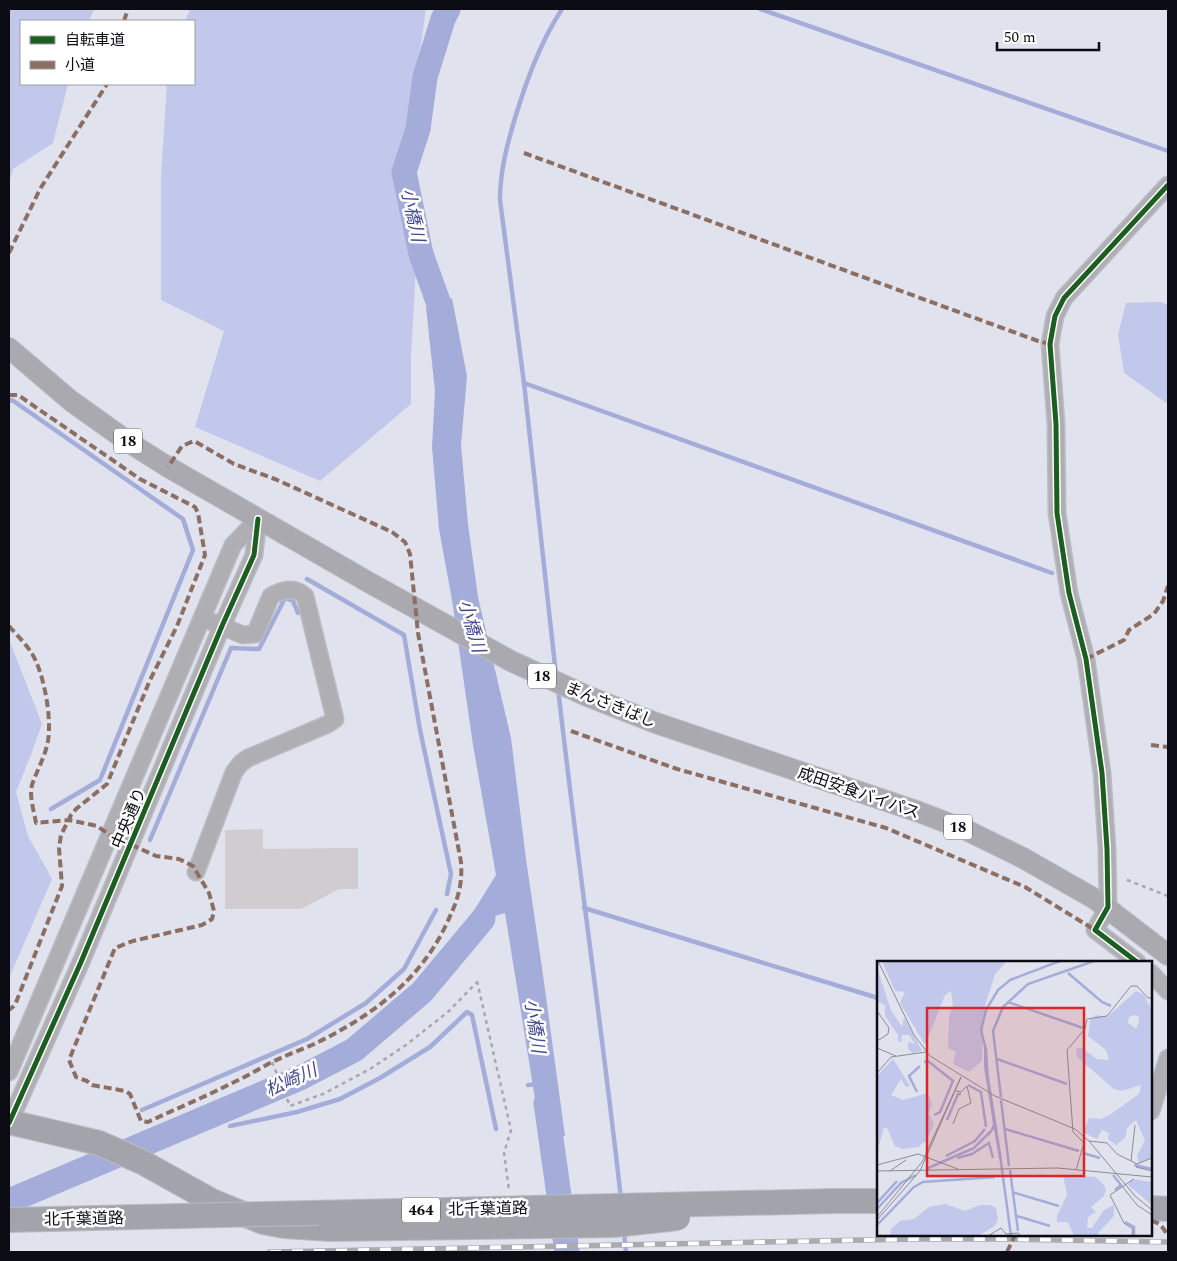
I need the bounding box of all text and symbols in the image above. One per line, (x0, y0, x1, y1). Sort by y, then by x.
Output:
legend (20, 20, 195, 85)
scale bar (997, 20, 1100, 52)
text: 50 m (1004, 26, 1036, 49)
text: 自転車道 (65, 29, 125, 52)
text: 小道 (65, 54, 95, 77)
water label: 小橋川 (394, 186, 432, 246)
road number: 18 (114, 428, 142, 454)
water label: 小橋川 (451, 596, 492, 658)
road number: 18 (528, 664, 556, 688)
street label: まんさきばし (562, 676, 660, 734)
street label: 成田安食バイパス (794, 761, 923, 825)
street label: 中央通り (105, 784, 152, 853)
road number: 18 (944, 814, 972, 840)
inset map (877, 961, 1152, 1236)
water label: 小橋川 (517, 997, 552, 1057)
water label: 松崎川 (261, 1056, 323, 1104)
street label: 北千葉道路 (448, 1196, 528, 1222)
road number: 464 (402, 1198, 440, 1222)
street label: 北千葉道路 (44, 1206, 124, 1232)

